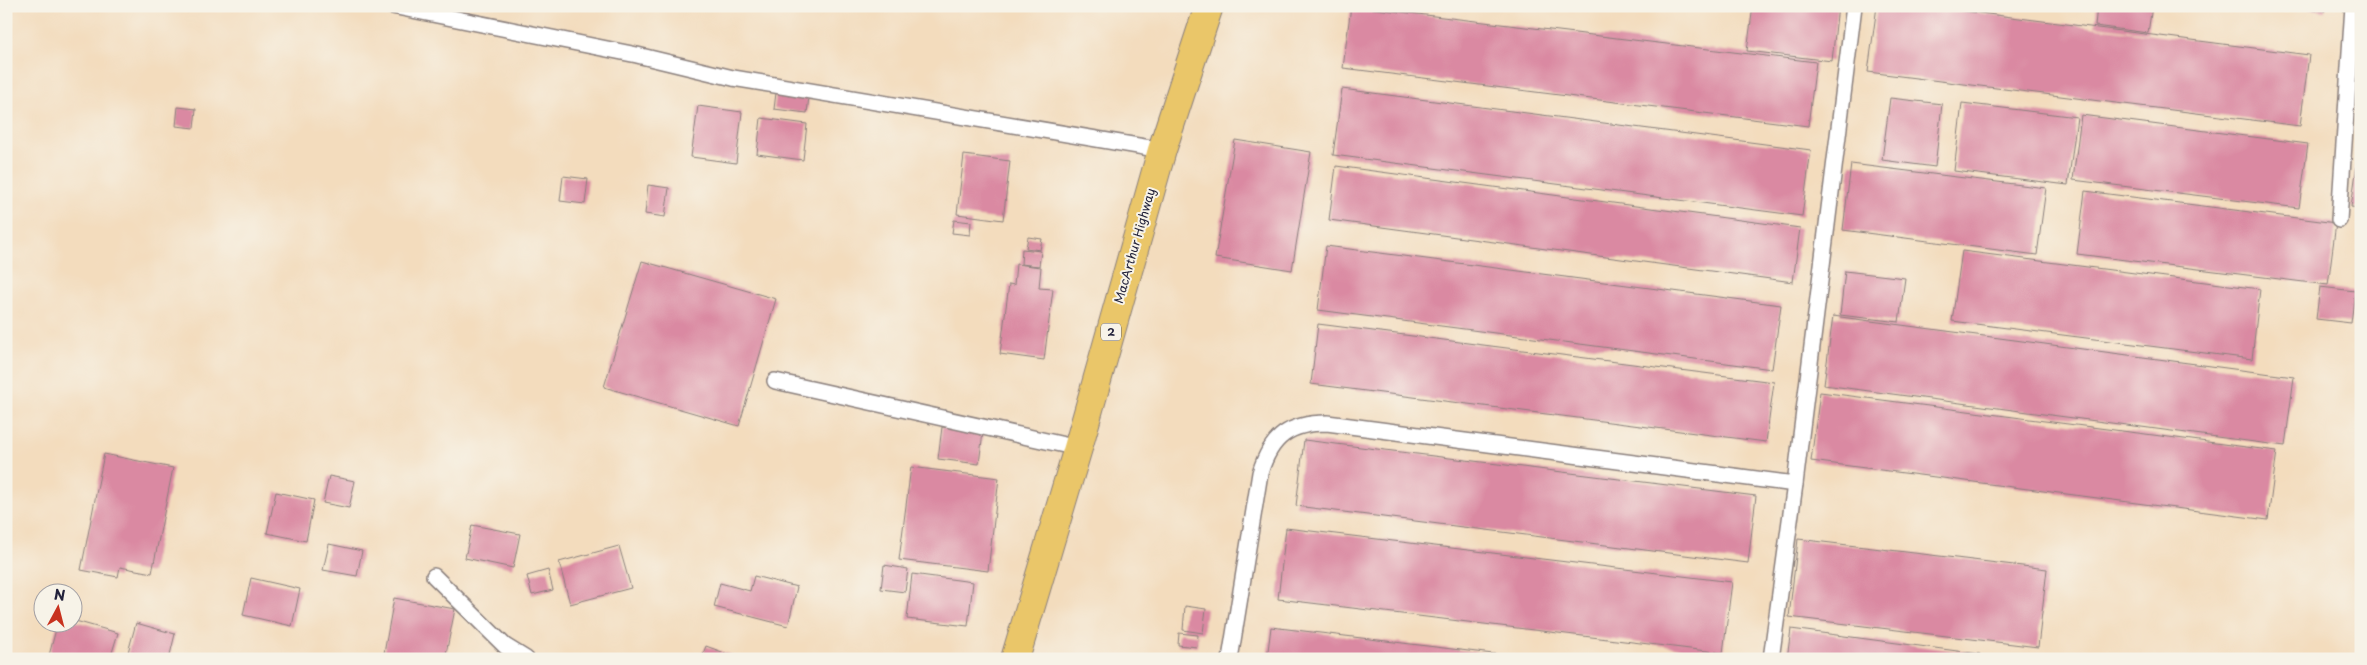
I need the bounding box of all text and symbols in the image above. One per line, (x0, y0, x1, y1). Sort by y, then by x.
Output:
street label: MacArthur Highway (1109, 186, 1159, 305)
road number: 2 (1101, 324, 1121, 341)
north arrow (32, 582, 82, 632)
text: N (53, 584, 66, 606)

